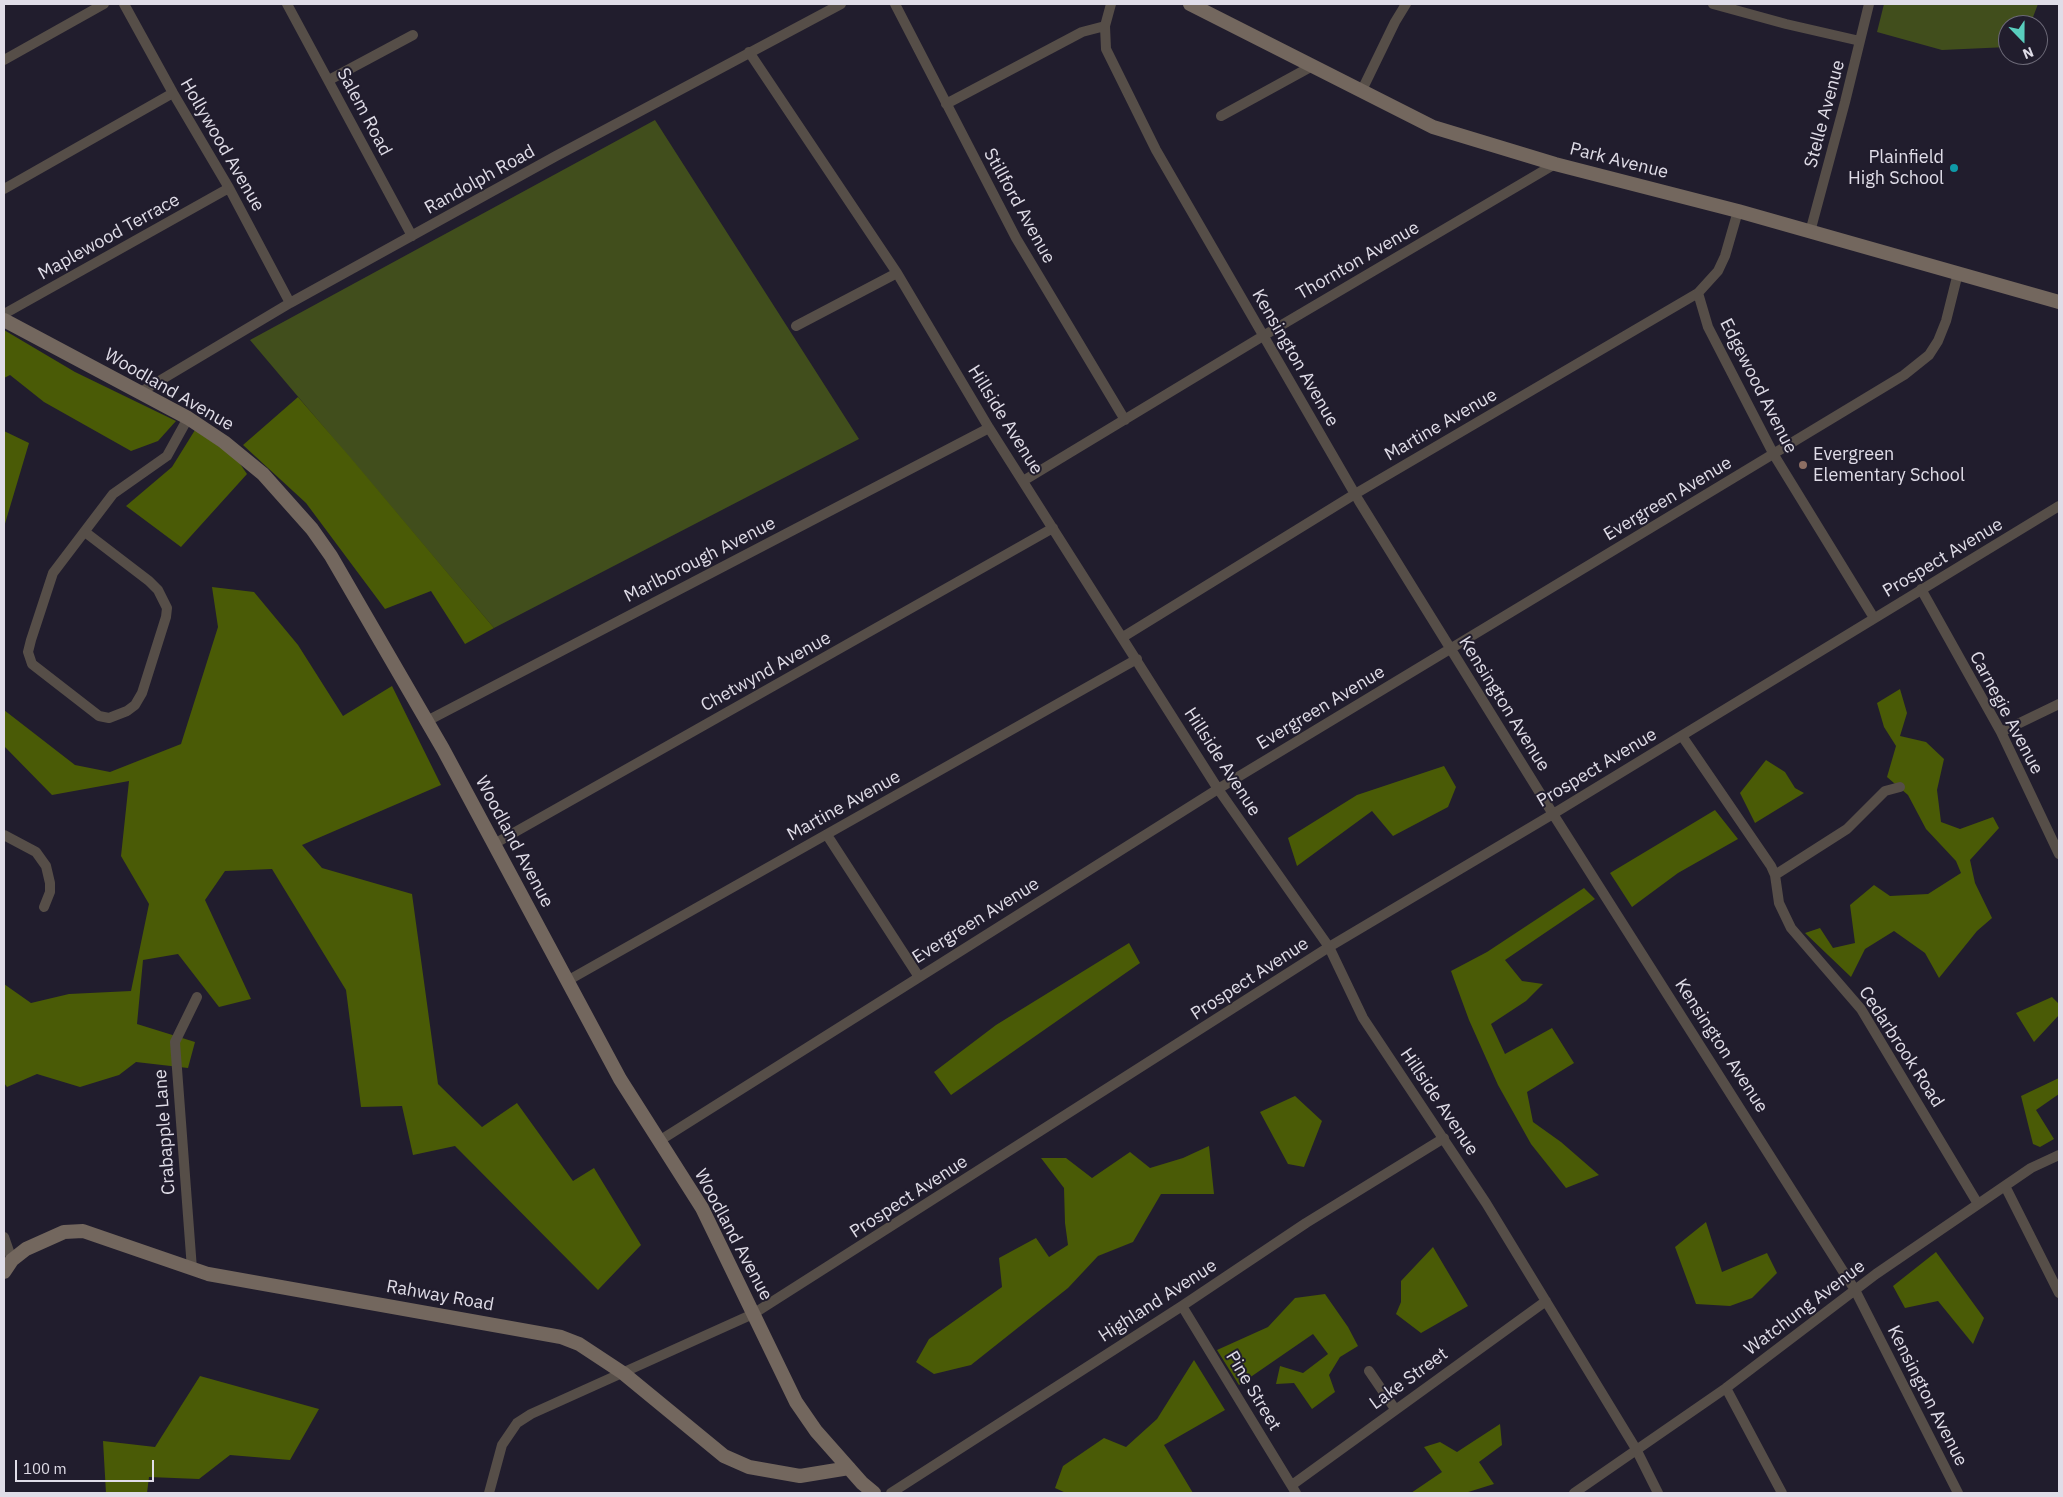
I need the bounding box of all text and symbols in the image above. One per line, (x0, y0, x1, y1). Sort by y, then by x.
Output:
north arrow (1998, 15, 2048, 65)
text: N (2020, 43, 2036, 63)
street label: Stelle Avenue (1800, 58, 1850, 170)
street label: Salem Road (332, 64, 396, 160)
street label: Hollywood Avenue (175, 75, 269, 215)
street label: Park Avenue (1567, 138, 1671, 184)
street label: Randolph Road (421, 141, 539, 219)
street label: Stillford Avenue (979, 145, 1059, 267)
place label: Plainfield High School (1848, 147, 1944, 190)
marker: Plainfield High School (1948, 162, 1960, 174)
street label: Maplewood Terrace (34, 189, 184, 285)
street label: Thornton Avenue (1293, 217, 1423, 305)
street label: Kensington Avenue (1247, 285, 1343, 431)
street label: Edgewood Avenue (1715, 315, 1801, 457)
street label: Woodland Avenue (100, 344, 238, 436)
street label: Hillside Avenue (963, 361, 1047, 479)
street label: Martine Avenue (1381, 384, 1501, 466)
place label: Evergreen Elementary School (1813, 444, 1965, 486)
street label: Evergreen Avenue (1600, 452, 1736, 546)
marker: Evergreen Elementary School (1797, 459, 1809, 471)
street label: Marlborough Avenue (621, 512, 779, 608)
street label: Prospect Avenue (1879, 514, 2007, 602)
street label: Chetwynd Avenue (697, 627, 835, 717)
street label: Kensington Avenue (1454, 633, 1554, 775)
street label: Carnegie Avenue (1965, 648, 2047, 778)
street label: Evergreen Avenue (1253, 661, 1389, 755)
street label: Hillside Avenue (1179, 704, 1265, 820)
street label: Prospect Avenue (1533, 724, 1661, 812)
street label: Martine Avenue (784, 766, 904, 846)
street label: Woodland Avenue (470, 773, 558, 911)
street label: Evergreen Avenue (909, 873, 1043, 969)
street label: Prospect Avenue (1187, 933, 1313, 1025)
street label: Kensington Avenue (1670, 975, 1772, 1117)
street label: Cedarbrook Road (1854, 982, 1948, 1112)
street label: Hillside Avenue (1395, 1044, 1483, 1160)
street label: Crabapple Lane (150, 1068, 180, 1196)
street label: Prospect Avenue (846, 1151, 972, 1243)
street label: Woodland Avenue (689, 1166, 777, 1304)
street label: Highland Avenue (1095, 1255, 1221, 1347)
street label: Watchung Avenue (1740, 1256, 1870, 1360)
street label: Rahway Road (385, 1276, 495, 1316)
street label: Kensington Avenue (1882, 1322, 1972, 1470)
street label: Lake Street (1366, 1343, 1452, 1415)
street label: Pine Street (1221, 1347, 1285, 1435)
scale bar (18, 1450, 156, 1482)
text: 100 m (23, 1459, 67, 1478)

